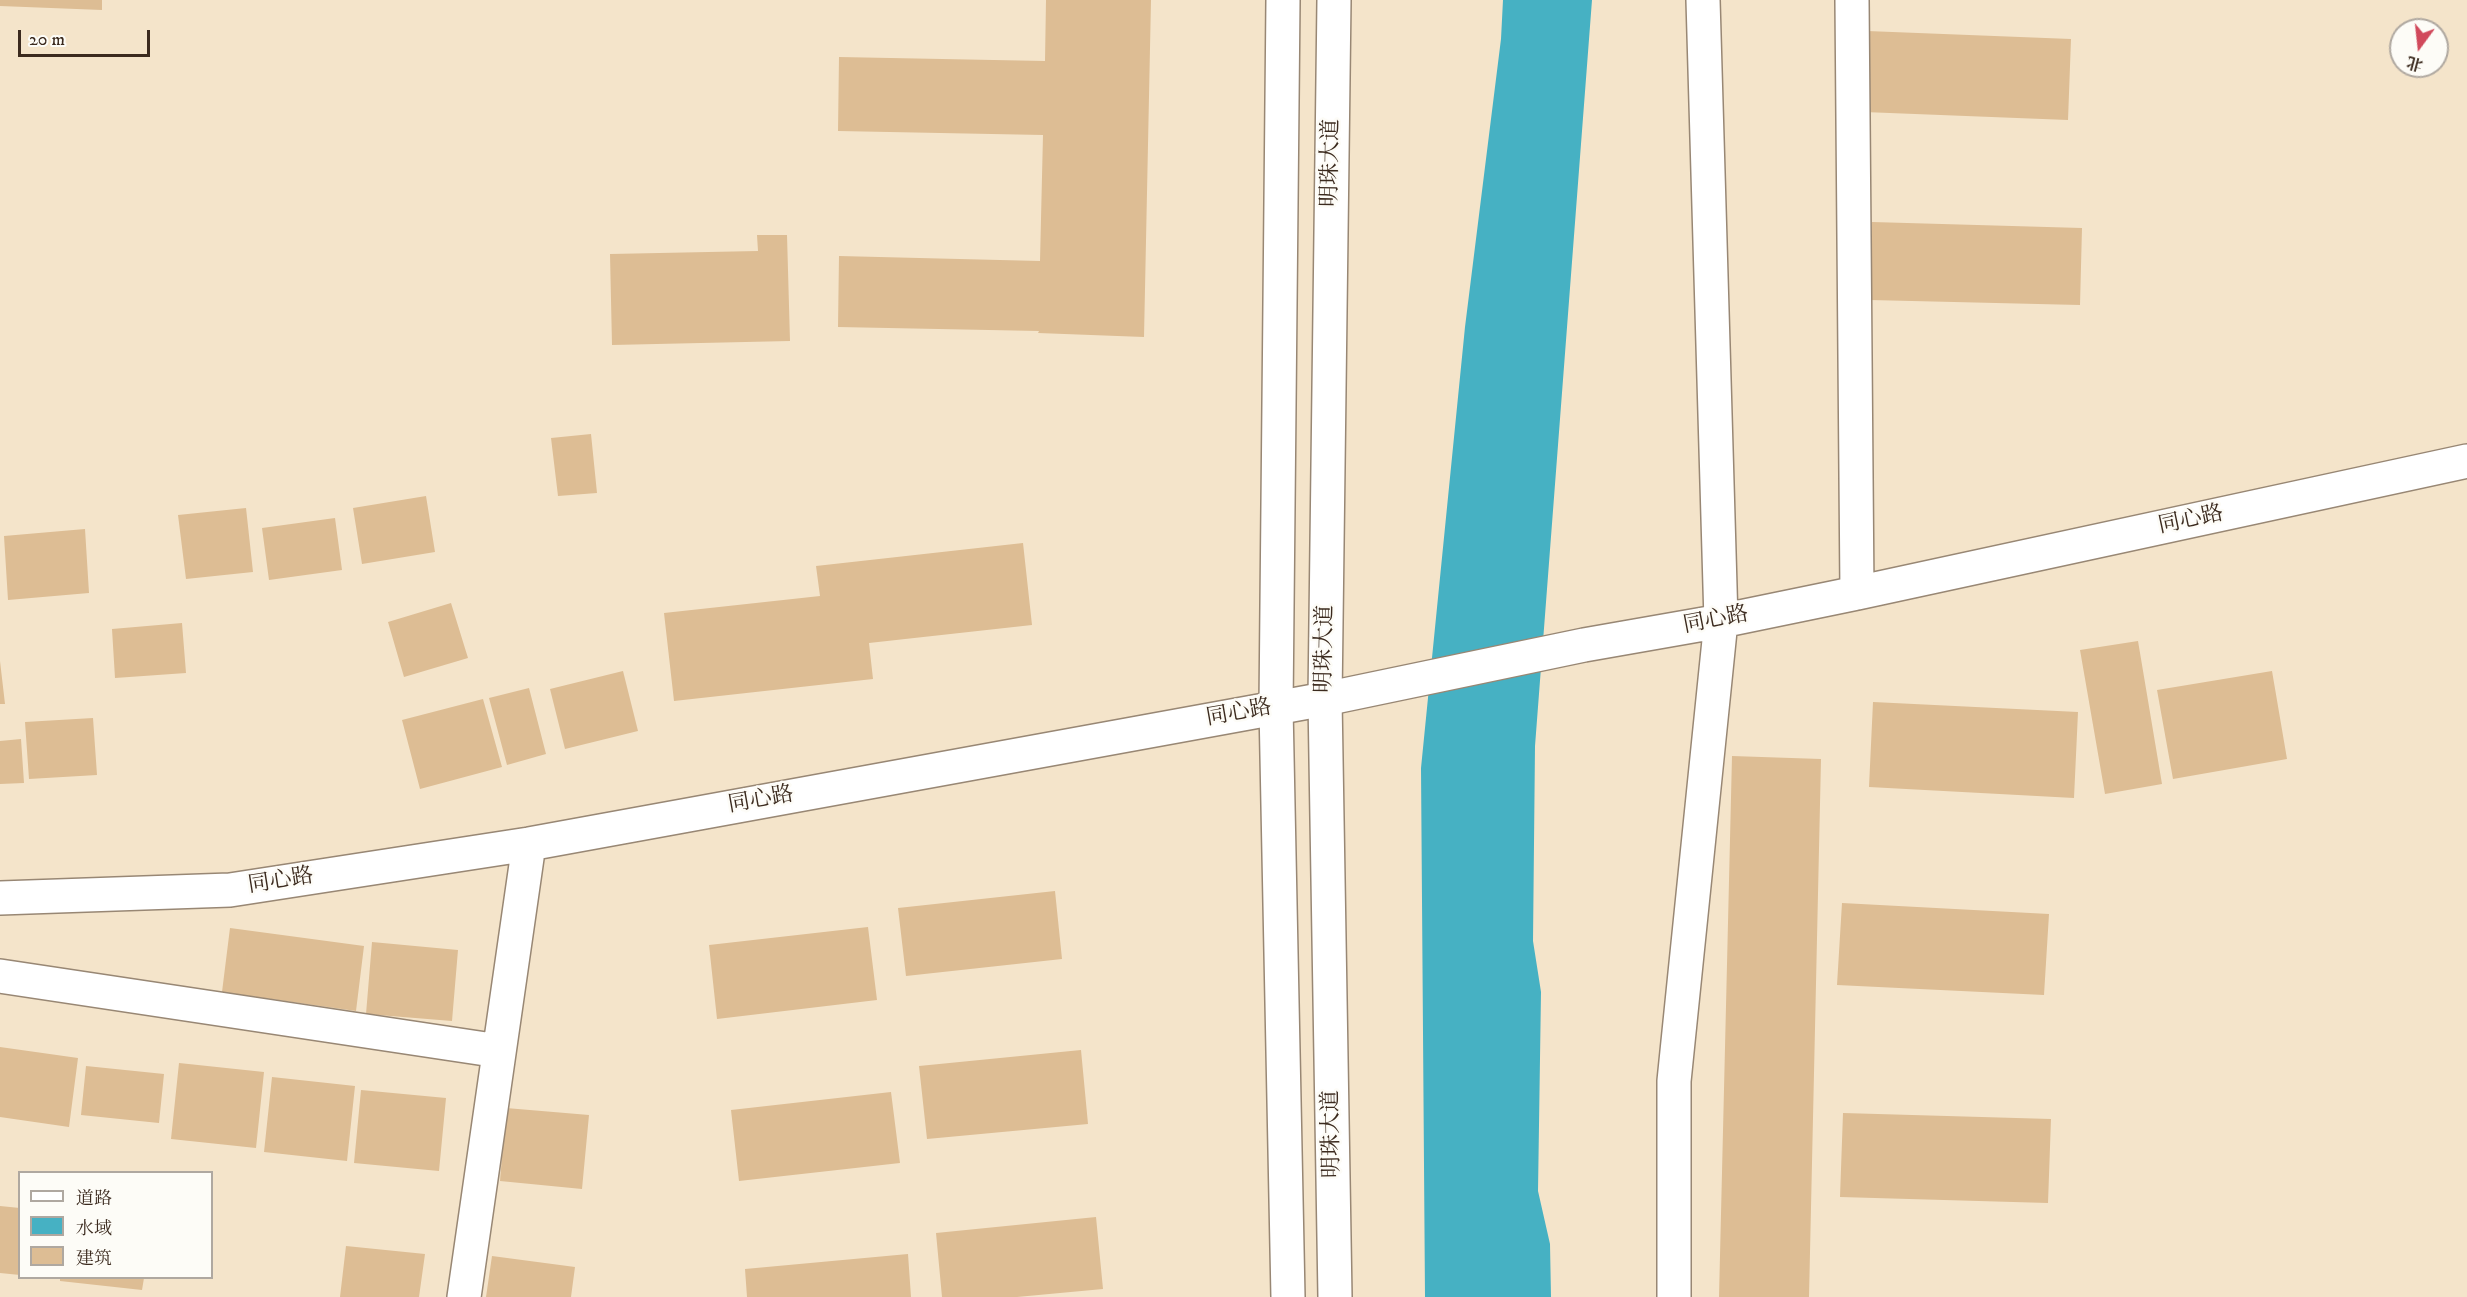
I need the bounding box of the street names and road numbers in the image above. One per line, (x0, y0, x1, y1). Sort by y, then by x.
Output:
street label: 明珠大道 (1318, 119, 1346, 207)
street label: 同心路 (2156, 501, 2226, 541)
street label: 同心路 (1681, 602, 1751, 640)
street label: 明珠大道 (1312, 605, 1340, 693)
street label: 同心路 (1204, 695, 1274, 733)
street label: 同心路 (726, 782, 796, 820)
street label: 同心路 (246, 864, 316, 900)
street label: 明珠大道 (1319, 1090, 1347, 1178)

